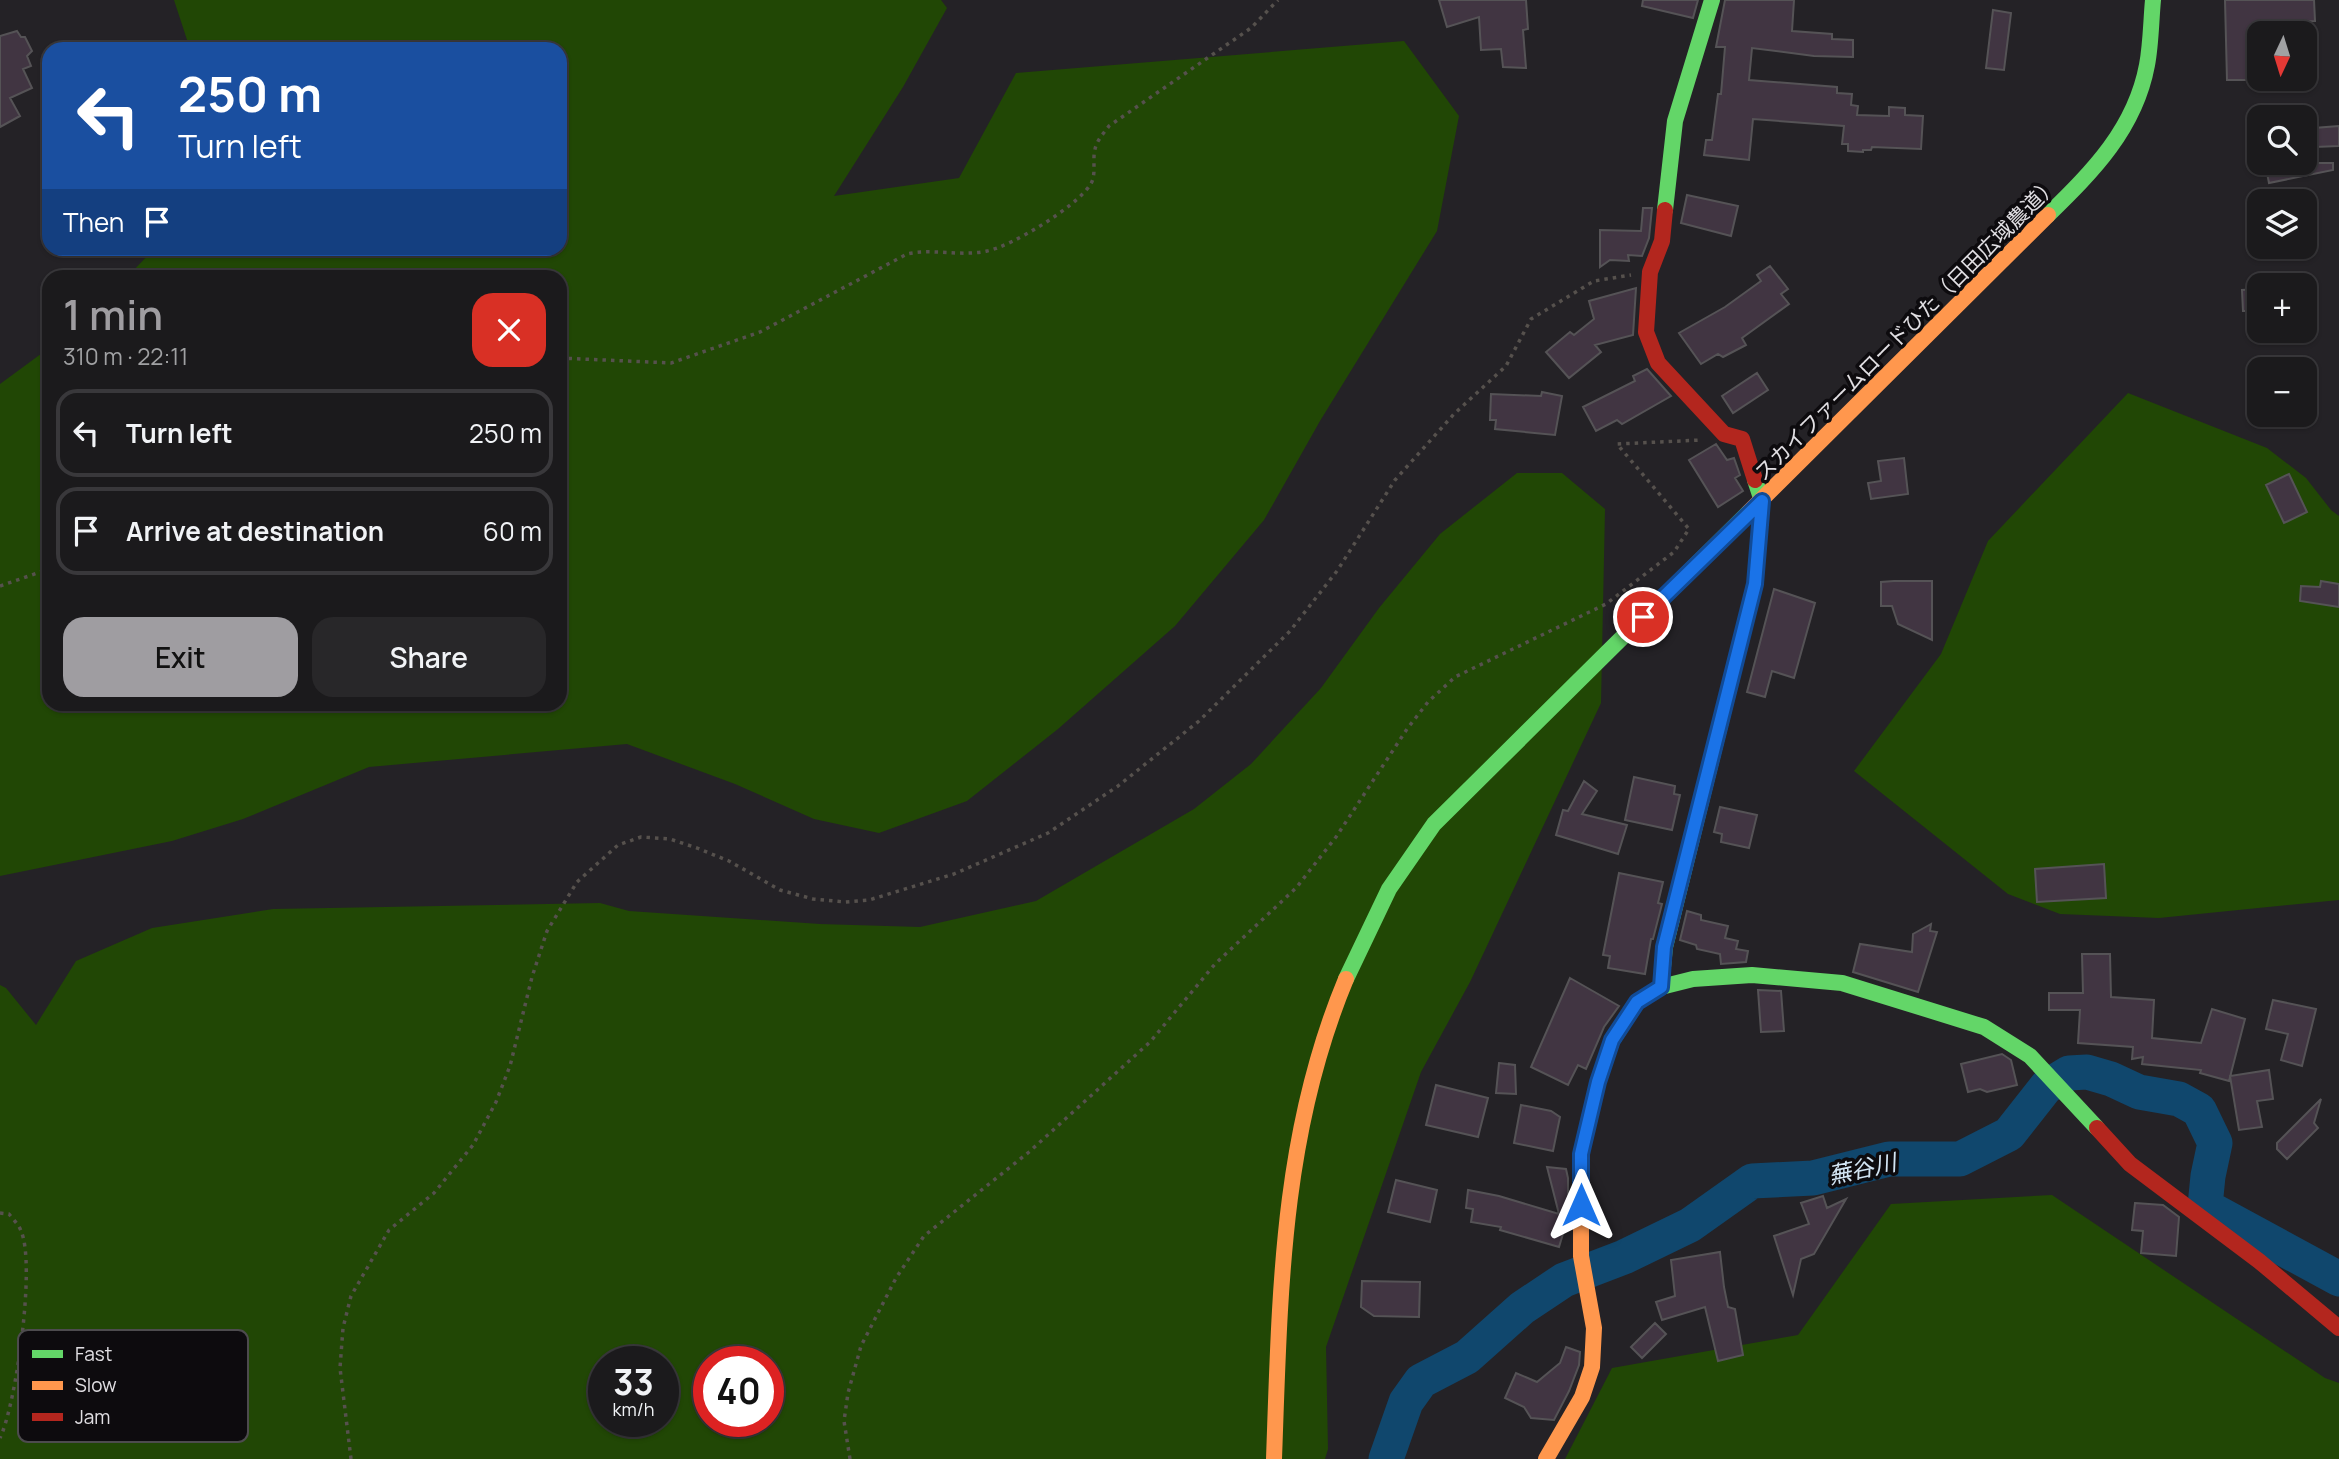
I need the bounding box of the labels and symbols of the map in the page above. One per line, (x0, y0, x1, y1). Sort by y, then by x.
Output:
north arrow (2247, 21, 2317, 91)
street label: スカイファームロードひた（日田広域農道） (1748, 170, 2064, 486)
pin (1613, 587, 1673, 647)
water label: 蕪谷川 (1825, 1145, 1902, 1191)
position arrow (1544, 1168, 1618, 1242)
legend (18, 1330, 248, 1442)
text: Fast (75, 1341, 112, 1367)
speed limit sign: 40 (693, 1346, 784, 1437)
text: Slow (75, 1372, 117, 1398)
text: Jam (75, 1404, 110, 1430)

